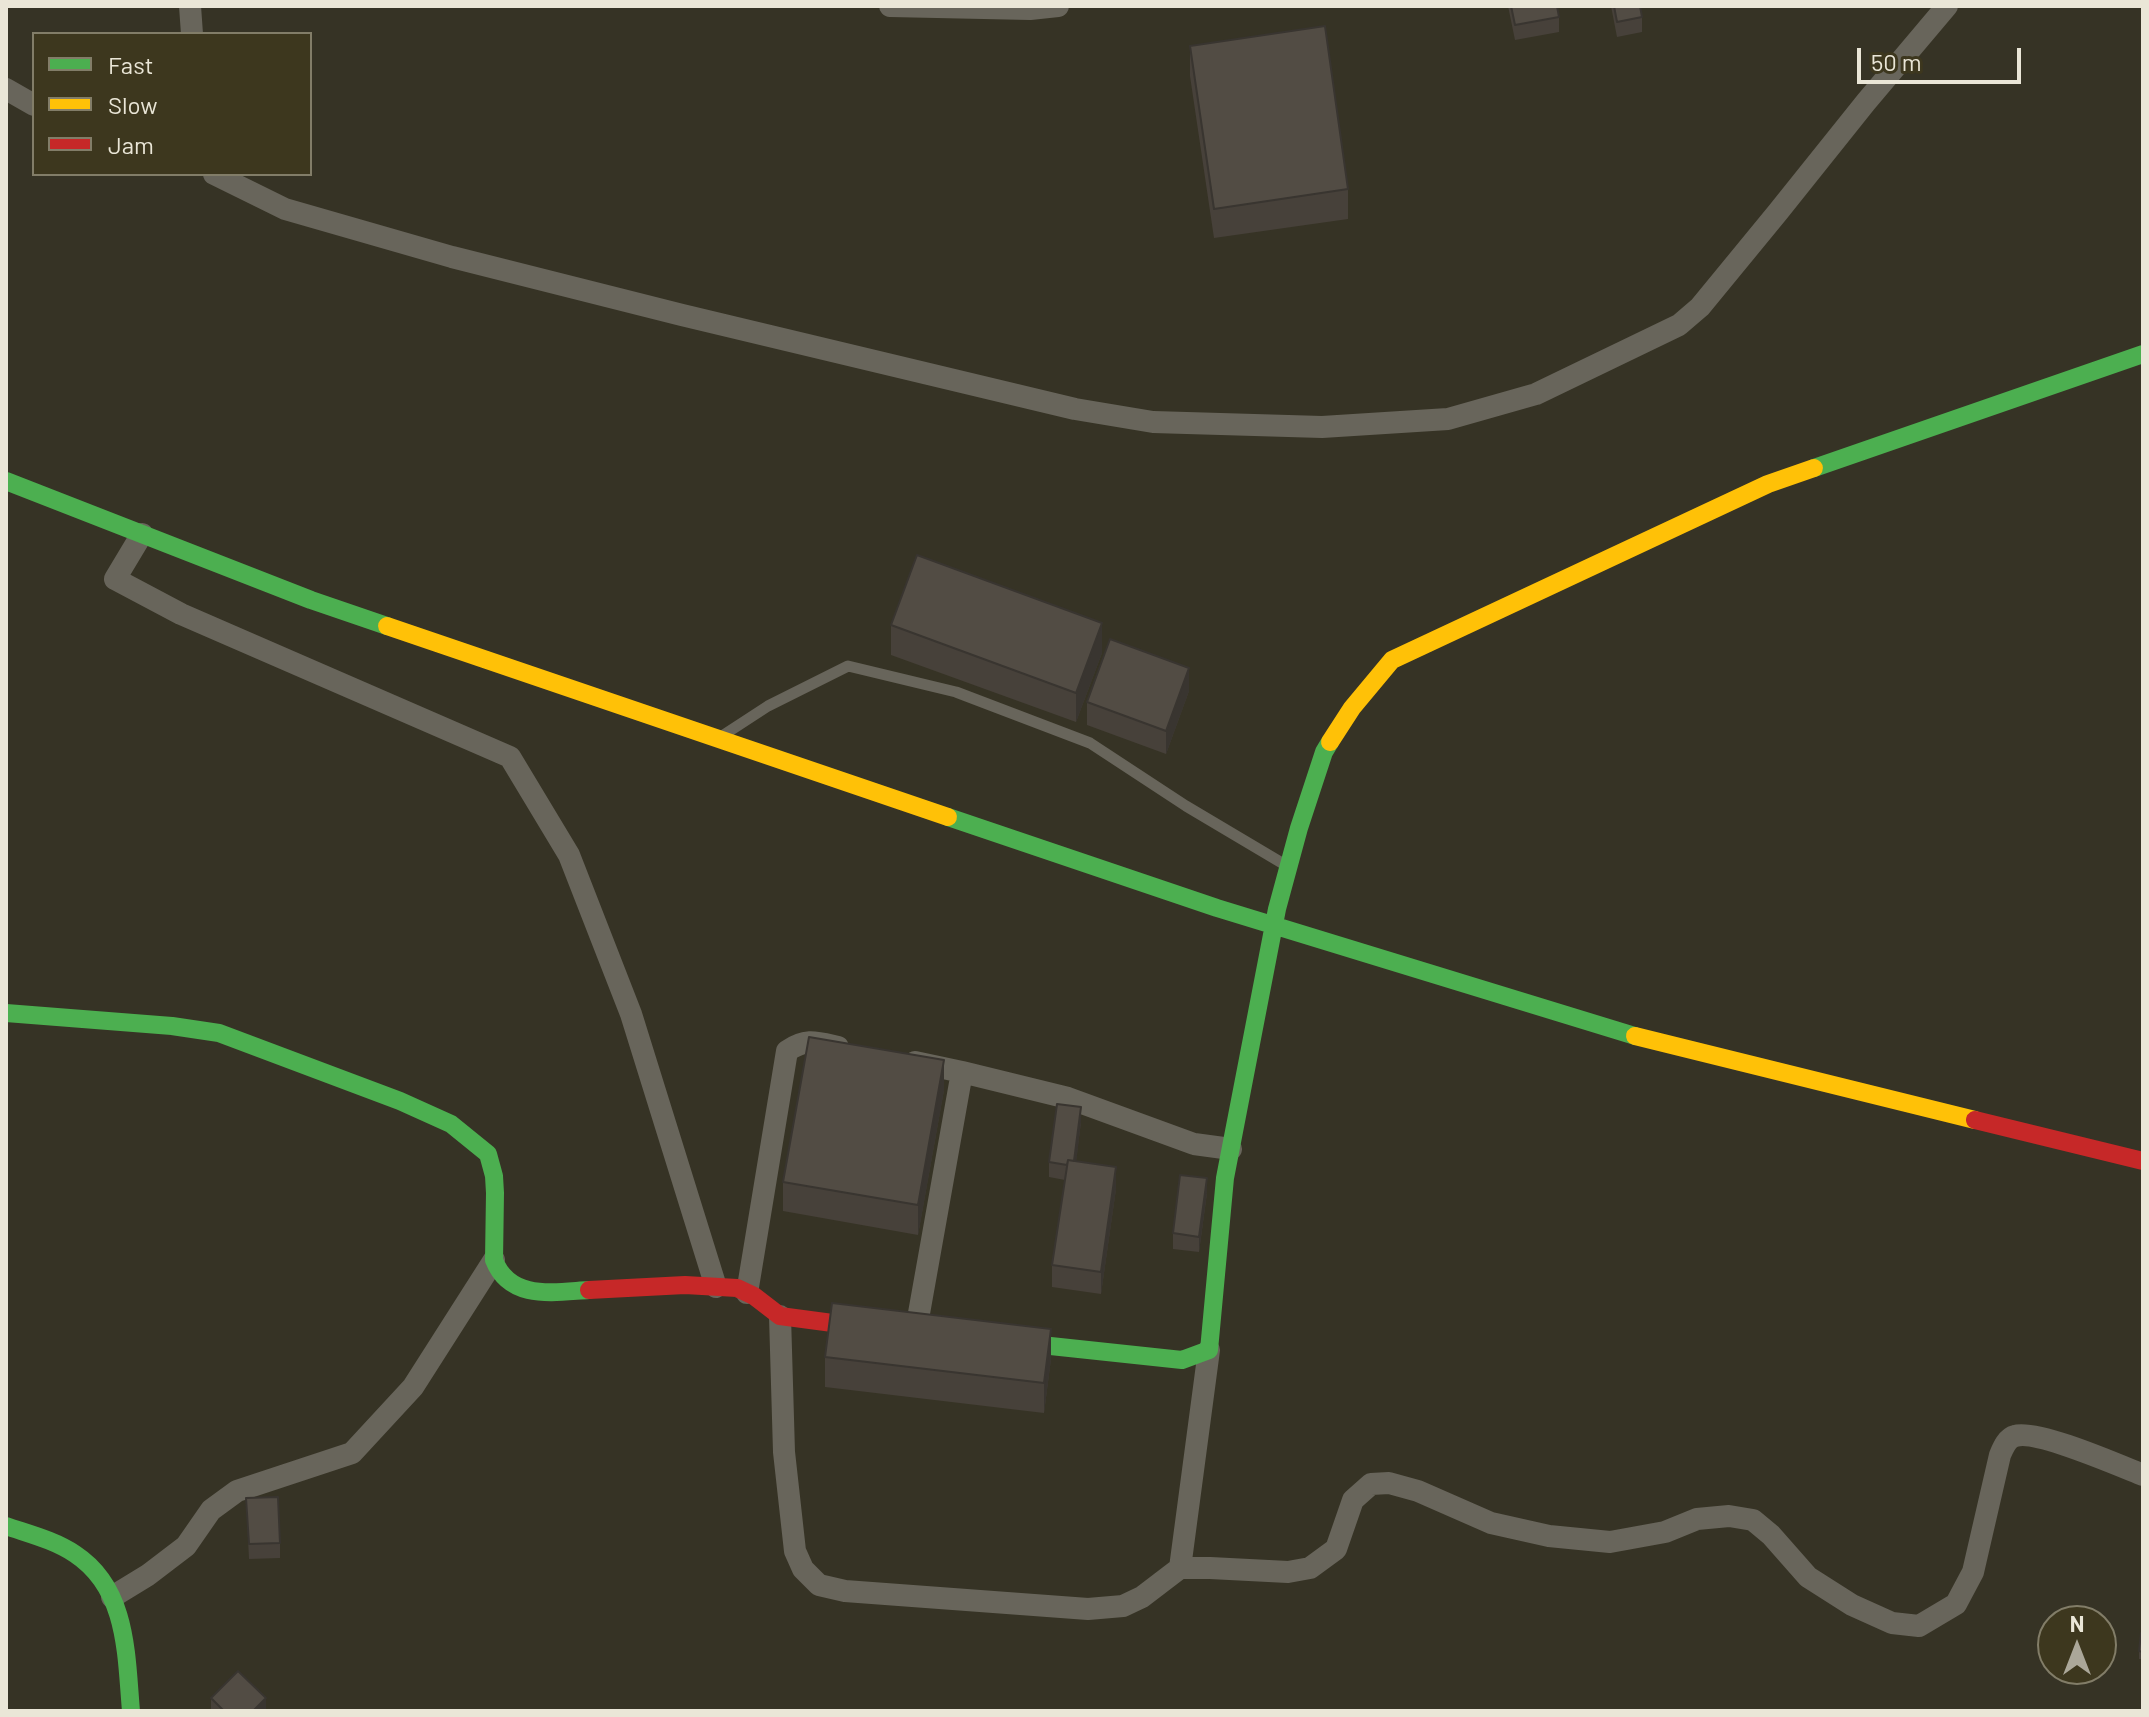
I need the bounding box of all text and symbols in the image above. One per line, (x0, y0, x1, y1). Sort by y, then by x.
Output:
legend (32, 32, 312, 176)
scale bar (1861, 32, 2025, 82)
text: 50 m (1871, 47, 1922, 76)
text: Fast (108, 50, 153, 79)
text: Slow (108, 90, 157, 119)
text: Jam (108, 130, 154, 159)
north arrow (2037, 1605, 2117, 1685)
text: N (2070, 1610, 2084, 1636)

